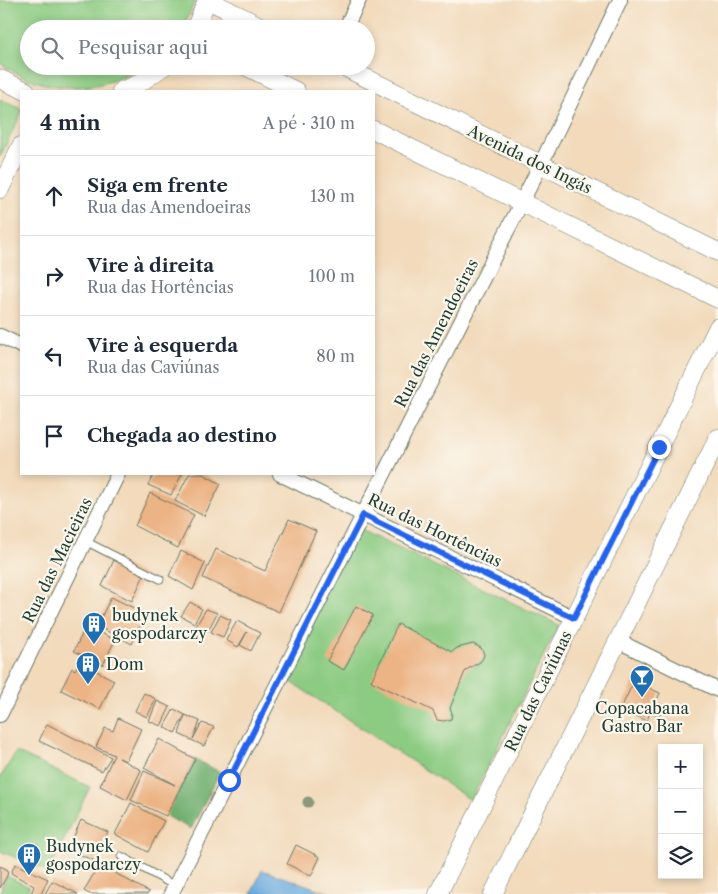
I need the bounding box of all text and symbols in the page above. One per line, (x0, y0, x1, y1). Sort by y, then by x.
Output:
search box (20, 20, 375, 75)
icon: search (38, 34, 66, 62)
text: Pesquisar aqui (78, 36, 208, 59)
text: 4 min (40, 110, 101, 135)
text: A pé · 310 m (263, 113, 355, 133)
street label: Avenida dos Ingás (464, 120, 595, 198)
text: Siga em frente (87, 174, 228, 197)
icon: ahead (40, 182, 68, 210)
text: 130 m (310, 186, 355, 206)
text: Rua das Amendoeiras (87, 197, 251, 217)
text: Vire à direita (87, 254, 214, 277)
street label: Rua das Amendoeiras (390, 255, 482, 411)
icon: right (40, 262, 68, 290)
text: 100 m (309, 266, 355, 286)
text: Rua das Hortências (87, 277, 234, 297)
text: Vire à esquerda (87, 334, 238, 357)
icon: left (40, 342, 68, 370)
text: 80 m (316, 346, 355, 366)
text: Rua das Caviúnas (87, 357, 219, 377)
icon: arrive (40, 422, 68, 450)
text: Chegada ao destino (87, 424, 277, 447)
route end (648, 436, 671, 459)
street label: Rua das Hortências (365, 489, 505, 571)
street label: Rua das Macieiras (18, 494, 96, 626)
place label: budynek gospodarczy (112, 605, 208, 643)
building icon: budynek gospodarczy (81, 611, 107, 645)
street label: Rua das Caviúnas (500, 627, 576, 755)
building icon: Dom (75, 651, 101, 685)
place label: Dom (106, 654, 144, 674)
bar icon: Copacabana Gastro Bar (629, 664, 655, 698)
place label: Copacabana Gastro Bar (595, 698, 689, 736)
map controls (658, 744, 703, 879)
button: + (658, 744, 703, 789)
route start (218, 769, 241, 792)
button: − (658, 789, 703, 834)
button: layers (658, 834, 703, 879)
place label: Budynek gospodarczy (46, 836, 142, 874)
building icon: Budynek gospodarczy (16, 842, 42, 876)

